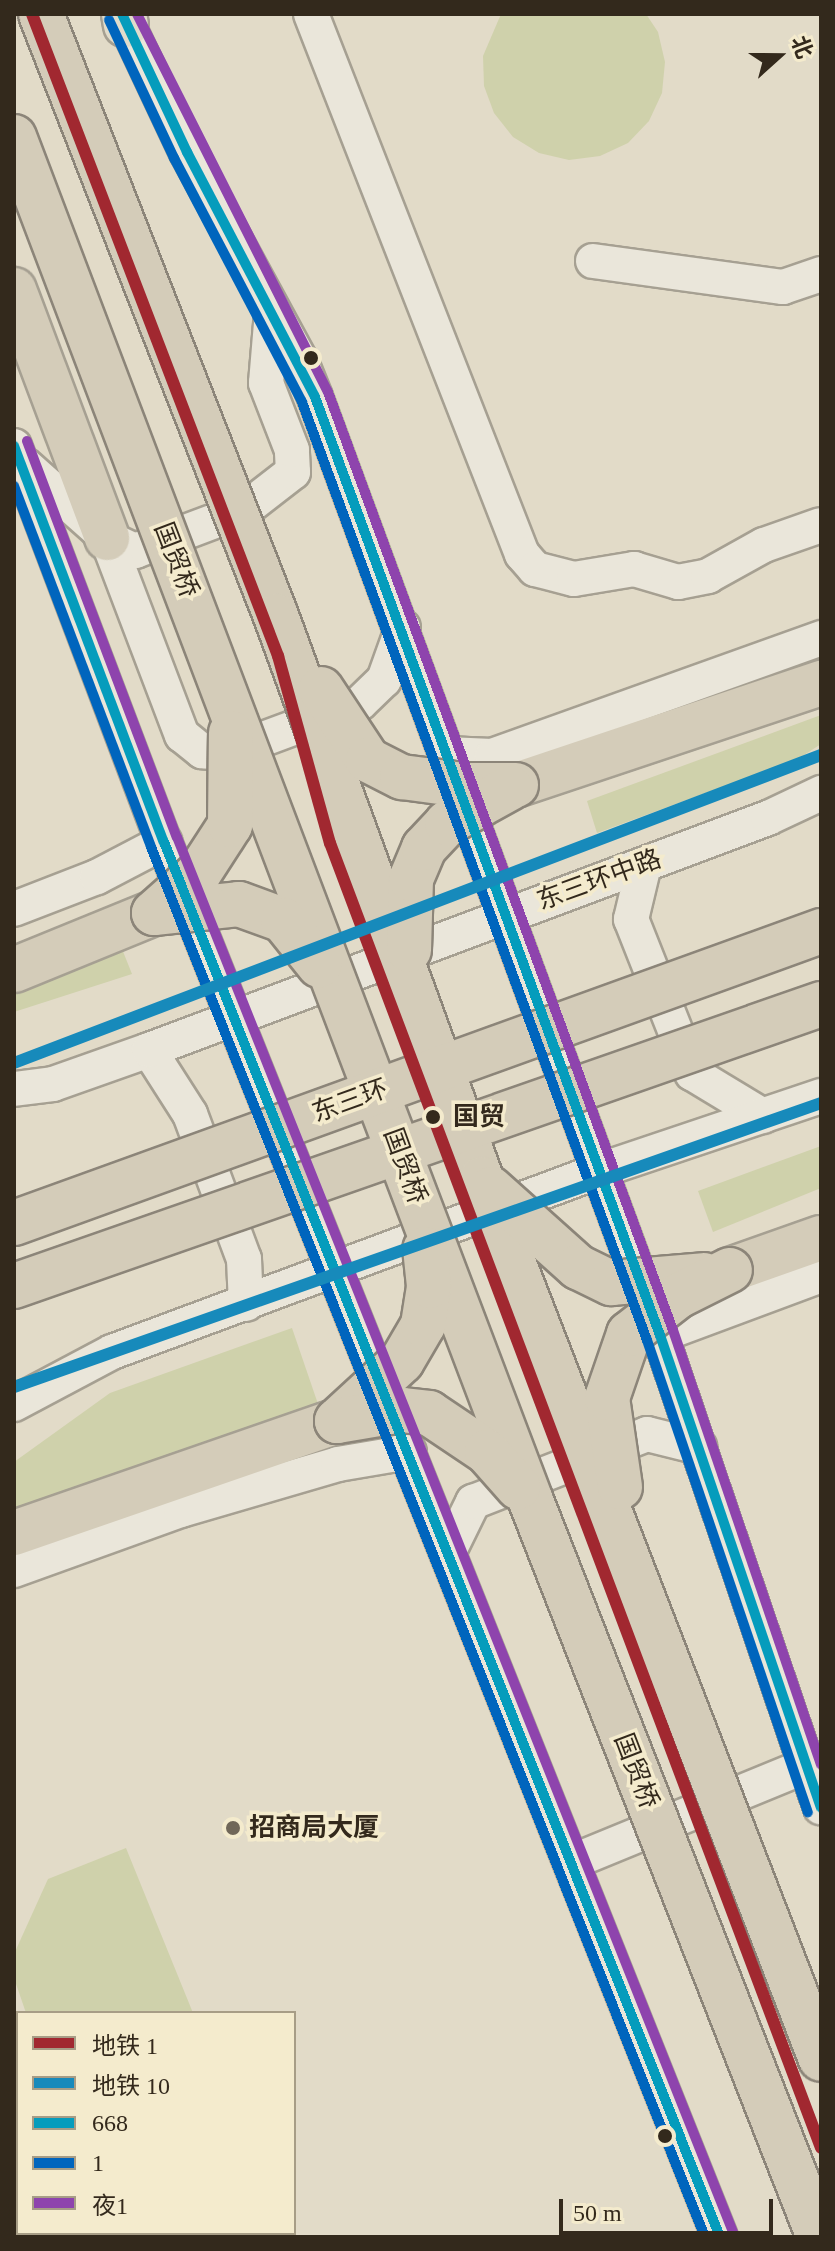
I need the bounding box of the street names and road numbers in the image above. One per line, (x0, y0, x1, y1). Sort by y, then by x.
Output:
street label: 国贸桥 (147, 518, 205, 602)
street label: 东三环中路 (533, 843, 665, 917)
street label: 东三环 (308, 1073, 392, 1129)
street label: 国贸桥 (377, 1124, 433, 1208)
street label: 国贸桥 (607, 1729, 665, 1813)

